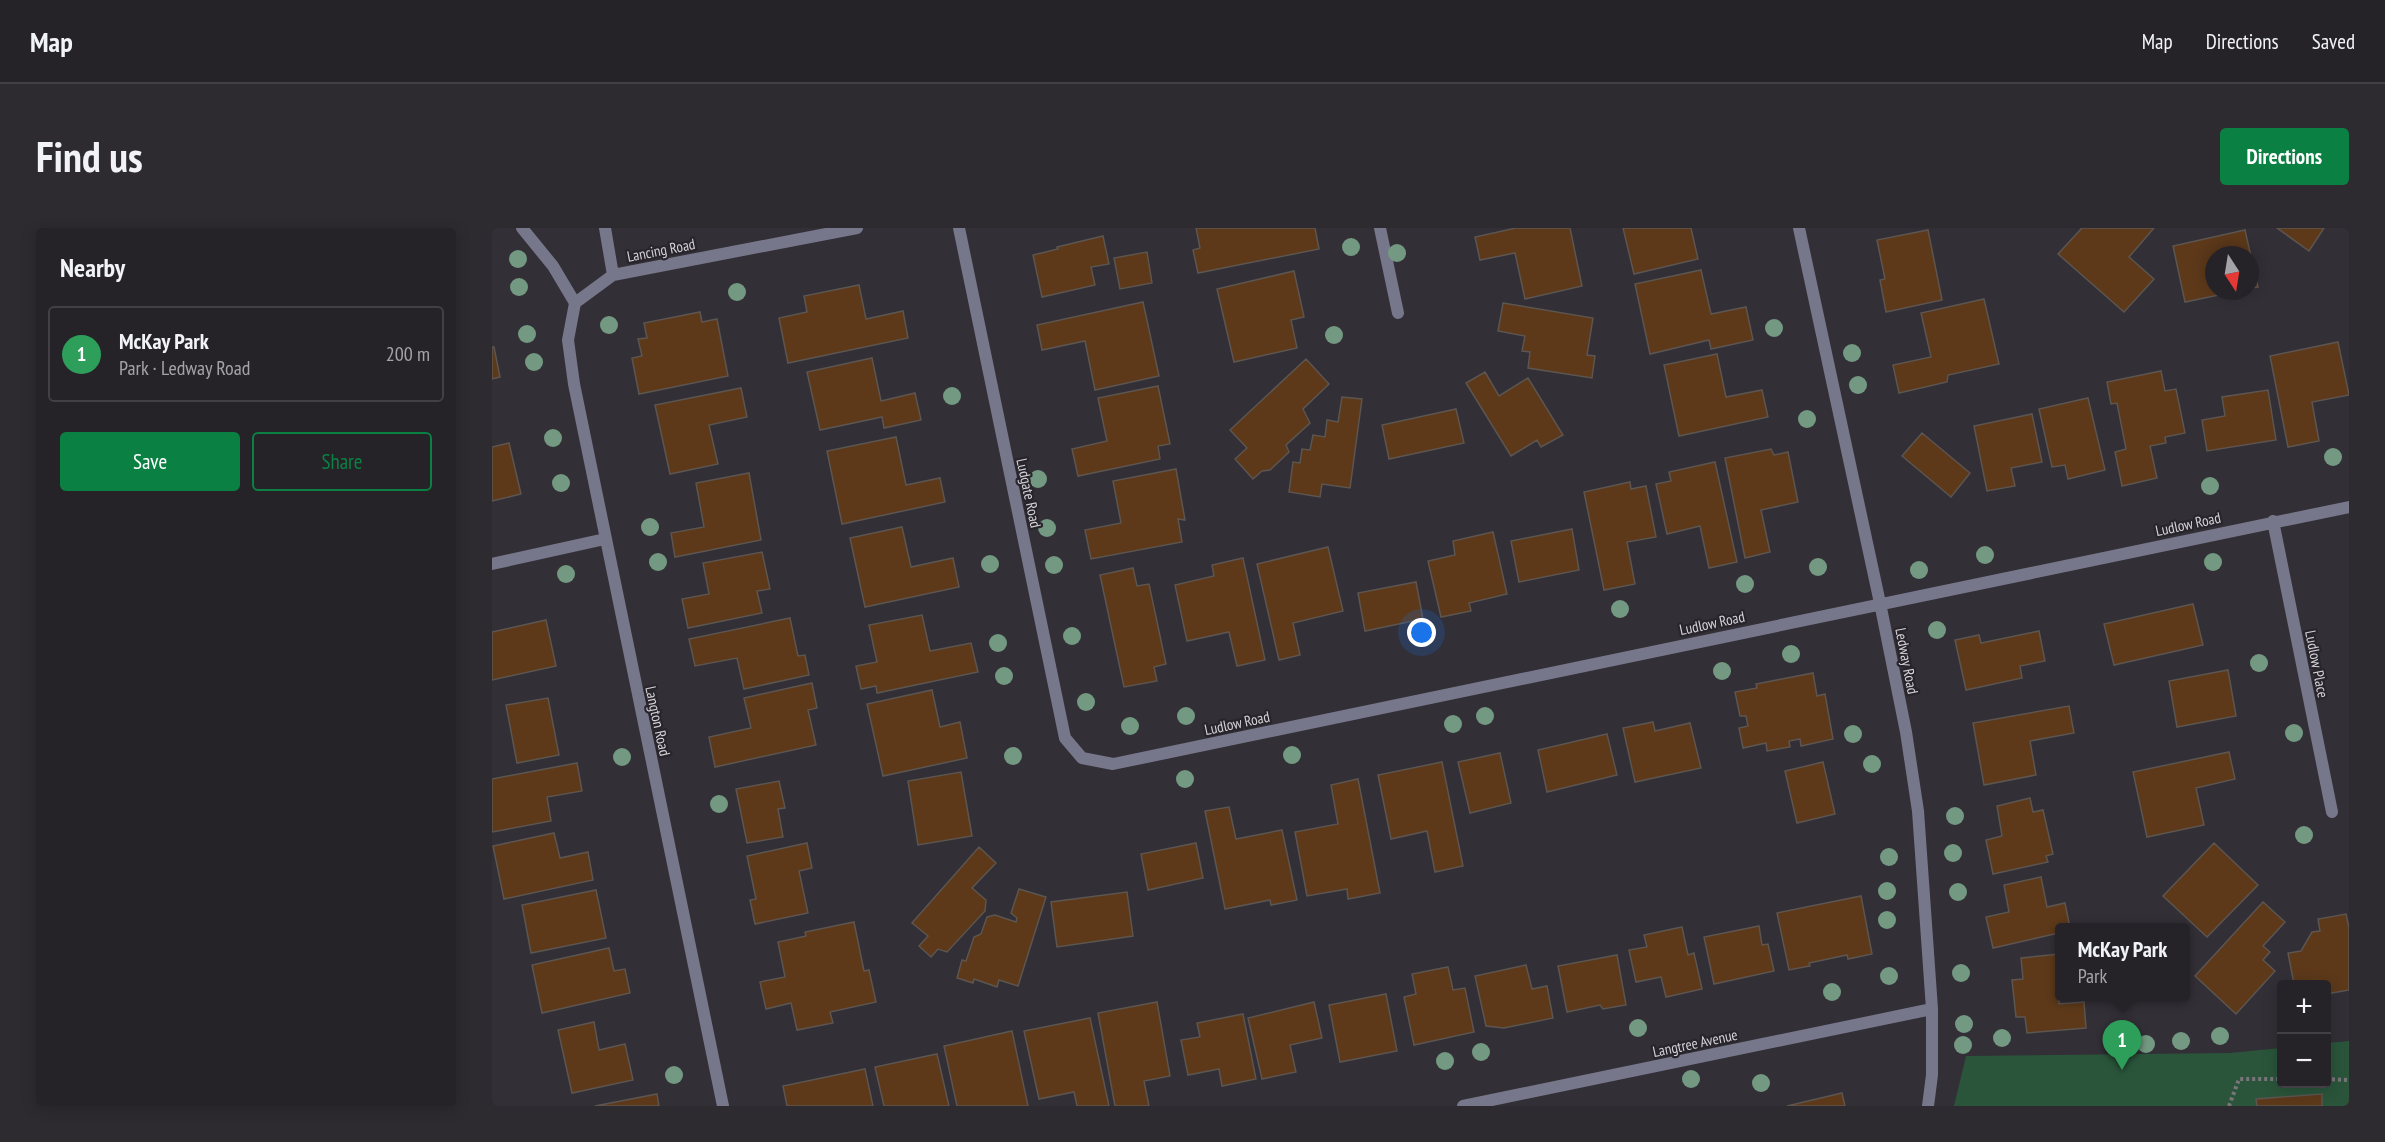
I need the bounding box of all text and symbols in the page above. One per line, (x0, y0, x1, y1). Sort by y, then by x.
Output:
text: Map (30, 23, 73, 60)
text: Map (2142, 28, 2173, 55)
text: Directions (2206, 28, 2279, 55)
text: Saved (2312, 28, 2355, 55)
button: Directions (2220, 128, 2349, 185)
text: Find us (36, 129, 143, 184)
street label: Lancing Road (625, 234, 697, 266)
north arrow (2205, 246, 2259, 300)
text: Nearby (60, 251, 125, 284)
text: McKay Park (119, 327, 209, 355)
text: 1 (77, 341, 86, 367)
text: 200 m (386, 341, 430, 367)
text: Park · Ledway Road (119, 355, 250, 381)
button: Save (60, 432, 240, 491)
button: Share (252, 432, 432, 491)
street label: Ludgate Road (1012, 457, 1046, 529)
street label: Ludlow Road (2154, 508, 2222, 540)
street label: Ludlow Road (1678, 607, 1746, 639)
your location (1407, 618, 1436, 647)
street label: Ledway Road (1891, 626, 1923, 696)
street label: Ludlow Place (2301, 629, 2333, 699)
street label: Langton Road (641, 684, 675, 758)
street label: Ludlow Road (1203, 707, 1271, 739)
popup (2055, 923, 2190, 1001)
text: McKay Park (2078, 935, 2167, 963)
text: Park (2078, 963, 2107, 989)
map controls (2277, 980, 2331, 1088)
button: + (2277, 980, 2331, 1034)
pin: 1 (2102, 1020, 2142, 1070)
street label: Langtree Avenue (1651, 1025, 1739, 1061)
button: − (2277, 1034, 2331, 1088)

